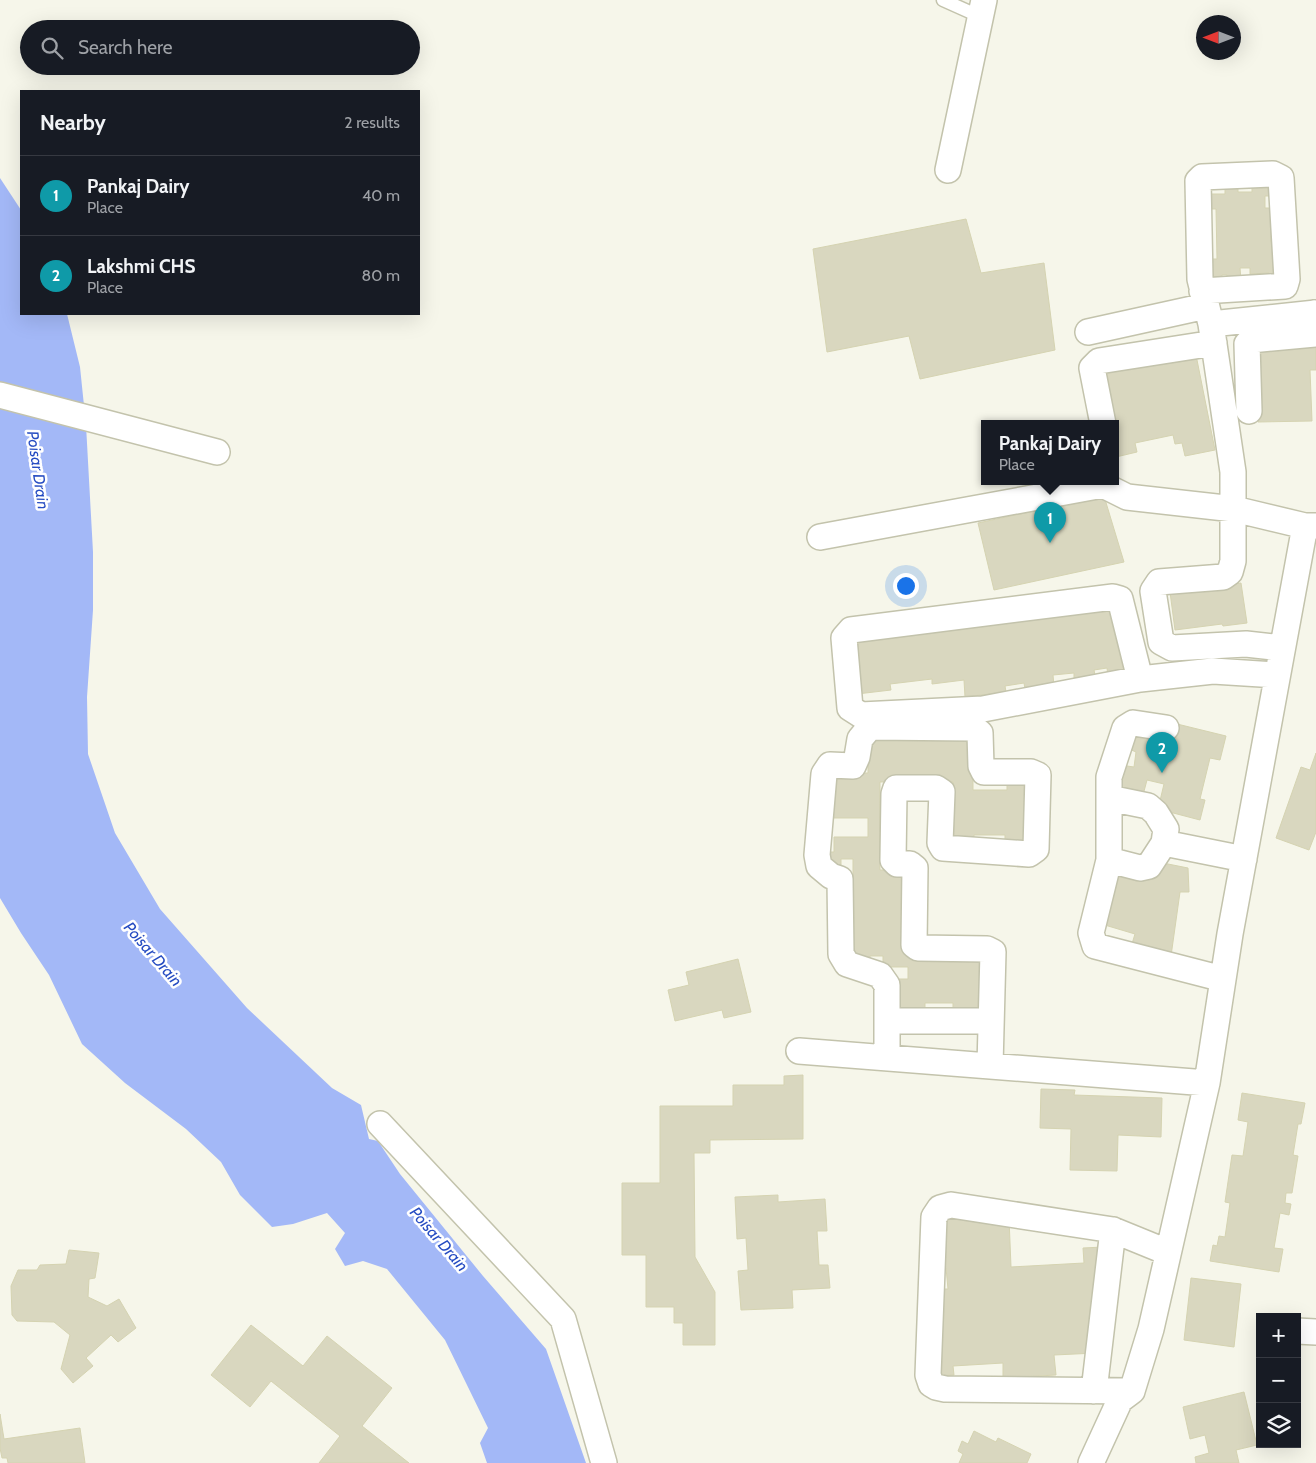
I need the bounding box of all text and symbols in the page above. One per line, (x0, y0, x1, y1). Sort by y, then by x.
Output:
north arrow (1196, 15, 1241, 60)
search box (20, 20, 420, 75)
icon: search (38, 34, 66, 62)
text: Search here (78, 36, 172, 59)
text: Nearby (40, 110, 106, 135)
text: 2 results (344, 113, 400, 132)
text: Pankaj Dairy (87, 175, 189, 198)
text: 1 (53, 186, 59, 205)
text: 40 m (362, 186, 400, 205)
text: Place (87, 198, 123, 217)
text: Lakshmi CHS (87, 255, 196, 278)
text: 2 (52, 266, 60, 285)
text: 80 m (362, 266, 400, 285)
text: Place (87, 278, 123, 297)
popup (981, 420, 1119, 485)
water label: Poisar Drain (23, 430, 53, 510)
text: Pankaj Dairy (999, 432, 1101, 455)
text: Place (999, 455, 1035, 474)
pin: 1 (1034, 502, 1066, 543)
your location (893, 573, 919, 599)
pin: 2 (1146, 732, 1178, 773)
water label: Poisar Drain (120, 918, 186, 990)
water label: Poisar Drain (406, 1203, 472, 1275)
map controls (1256, 1313, 1301, 1448)
button: + (1256, 1313, 1301, 1358)
button: − (1256, 1358, 1301, 1403)
button: layers (1256, 1403, 1301, 1448)

